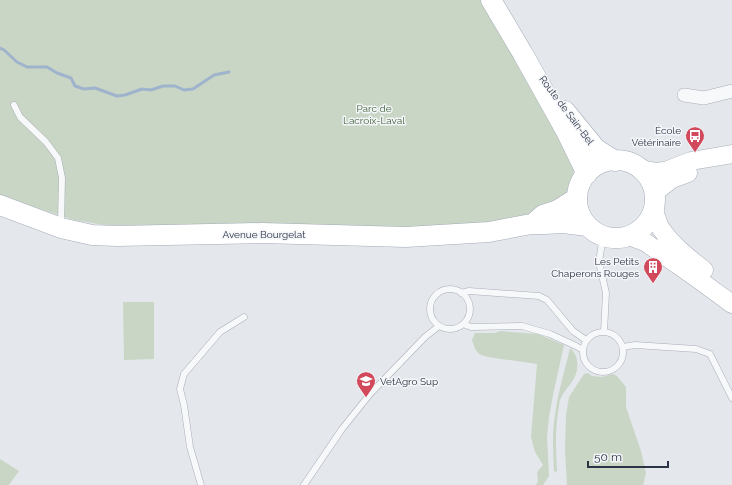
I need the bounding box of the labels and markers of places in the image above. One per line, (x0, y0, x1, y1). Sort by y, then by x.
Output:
place label: École Vétérinaire (632, 125, 681, 148)
bus stop icon: École Vétérinaire (684, 125, 706, 153)
place label: Les Petits Chaperons Rouges (551, 256, 639, 279)
building icon: Les Petits Chaperons Rouges (642, 256, 664, 284)
school or university icon: VetAgro Sup (355, 370, 377, 398)
place label: VetAgro Sup (380, 376, 438, 387)

